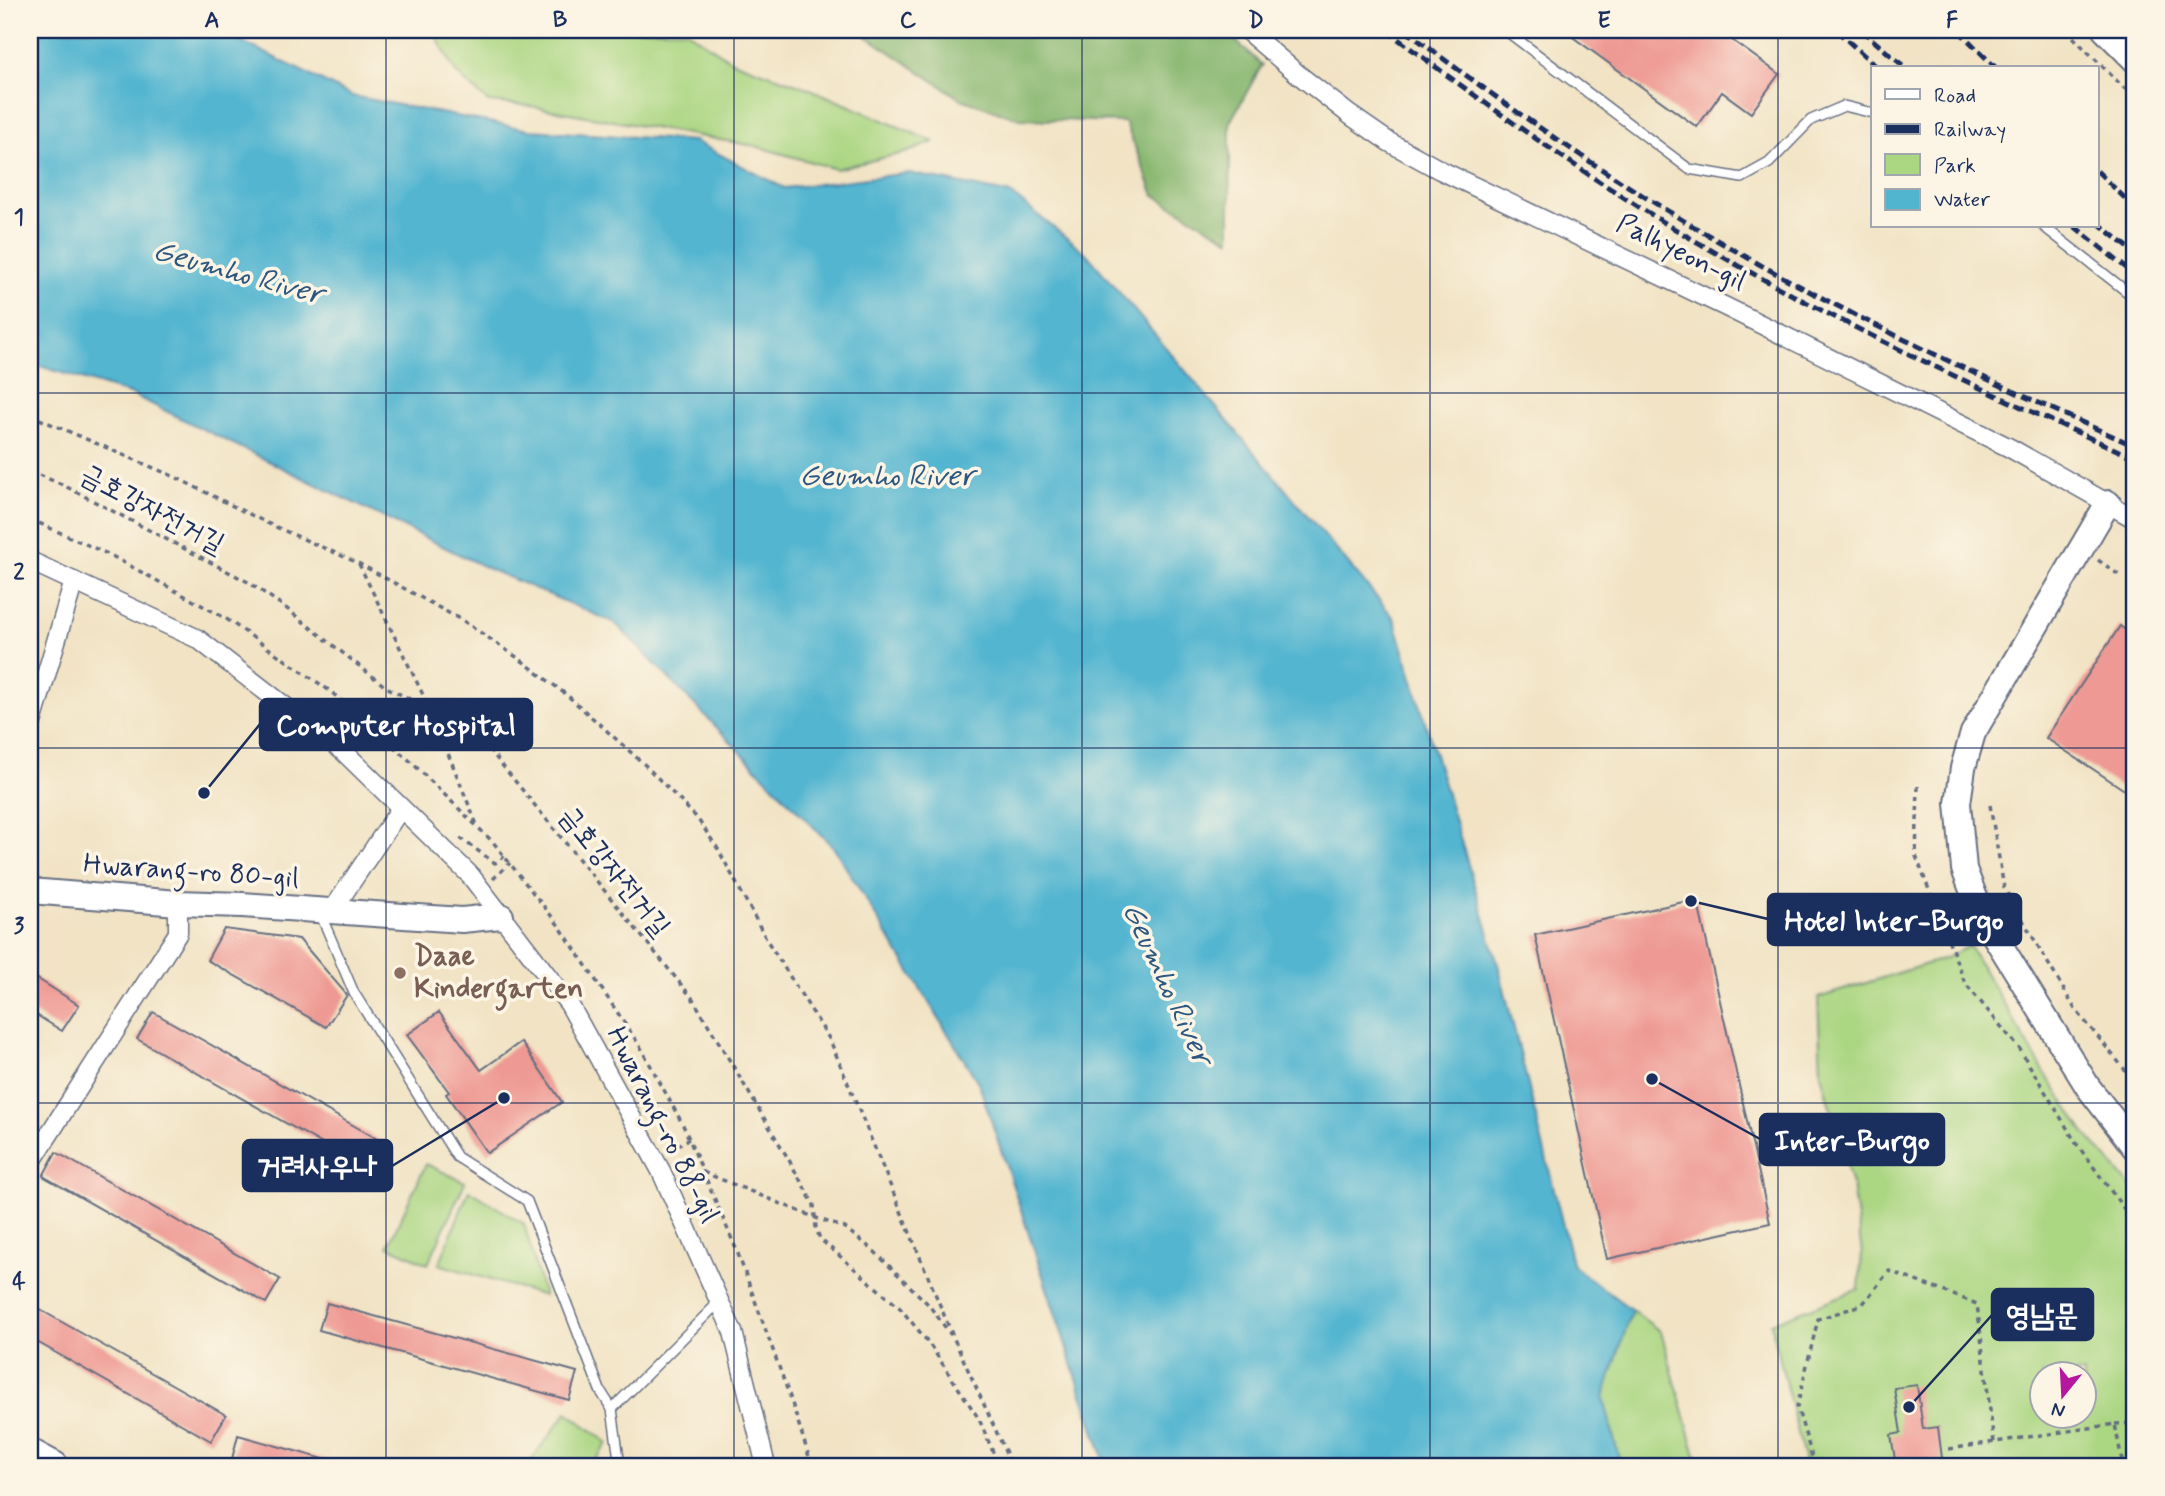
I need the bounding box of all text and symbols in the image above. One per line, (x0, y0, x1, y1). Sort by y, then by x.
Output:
text: A (204, 6, 220, 36)
text: B (553, 6, 568, 36)
text: C (900, 6, 917, 36)
text: D (1248, 6, 1264, 36)
text: E (1597, 6, 1611, 36)
text: F (1946, 6, 1958, 36)
legend (1871, 66, 2098, 228)
text: Road (1934, 82, 1976, 110)
text: Railway (1934, 116, 2006, 144)
text: Park (1934, 152, 1976, 180)
text: Water (1934, 186, 1990, 214)
text: 1 (14, 203, 24, 233)
street label: Palhyeon-gil (1610, 206, 1752, 300)
water label: Geumho River (149, 232, 331, 315)
street label: 금호강자전거길 (74, 457, 230, 563)
water label: Geumho River (800, 457, 978, 496)
text: 2 (13, 558, 25, 588)
callout: Computer Hospital (260, 699, 532, 750)
text: Computer Hospital (276, 707, 516, 746)
street label: 금호강자전거길 (550, 799, 678, 945)
street label: Hwarang-ro 80-gil (82, 846, 300, 901)
callout: Hotel Inter-Burgo (1768, 894, 2021, 945)
water label: Geumho River (1112, 897, 1223, 1075)
text: Hotel Inter-Burgo (1784, 902, 2004, 944)
text: 3 (14, 912, 25, 942)
place label: Daae Kindergarten (414, 939, 583, 1011)
marker: Daae Kindergarten (392, 965, 408, 981)
street label: Hwarang-ro 88-gil (594, 1021, 727, 1231)
callout: Inter-Burgo (1760, 1114, 1944, 1165)
text: Inter-Burgo (1774, 1122, 1930, 1164)
callout: 거려사우나 (243, 1140, 392, 1191)
text: 거려사우나 (257, 1148, 377, 1187)
text: 4 (12, 1267, 26, 1297)
callout: 영남문 (1992, 1289, 2093, 1340)
text: 영남문 (2006, 1297, 2078, 1336)
north arrow (2028, 1360, 2098, 1430)
text: N (2048, 1396, 2068, 1424)

